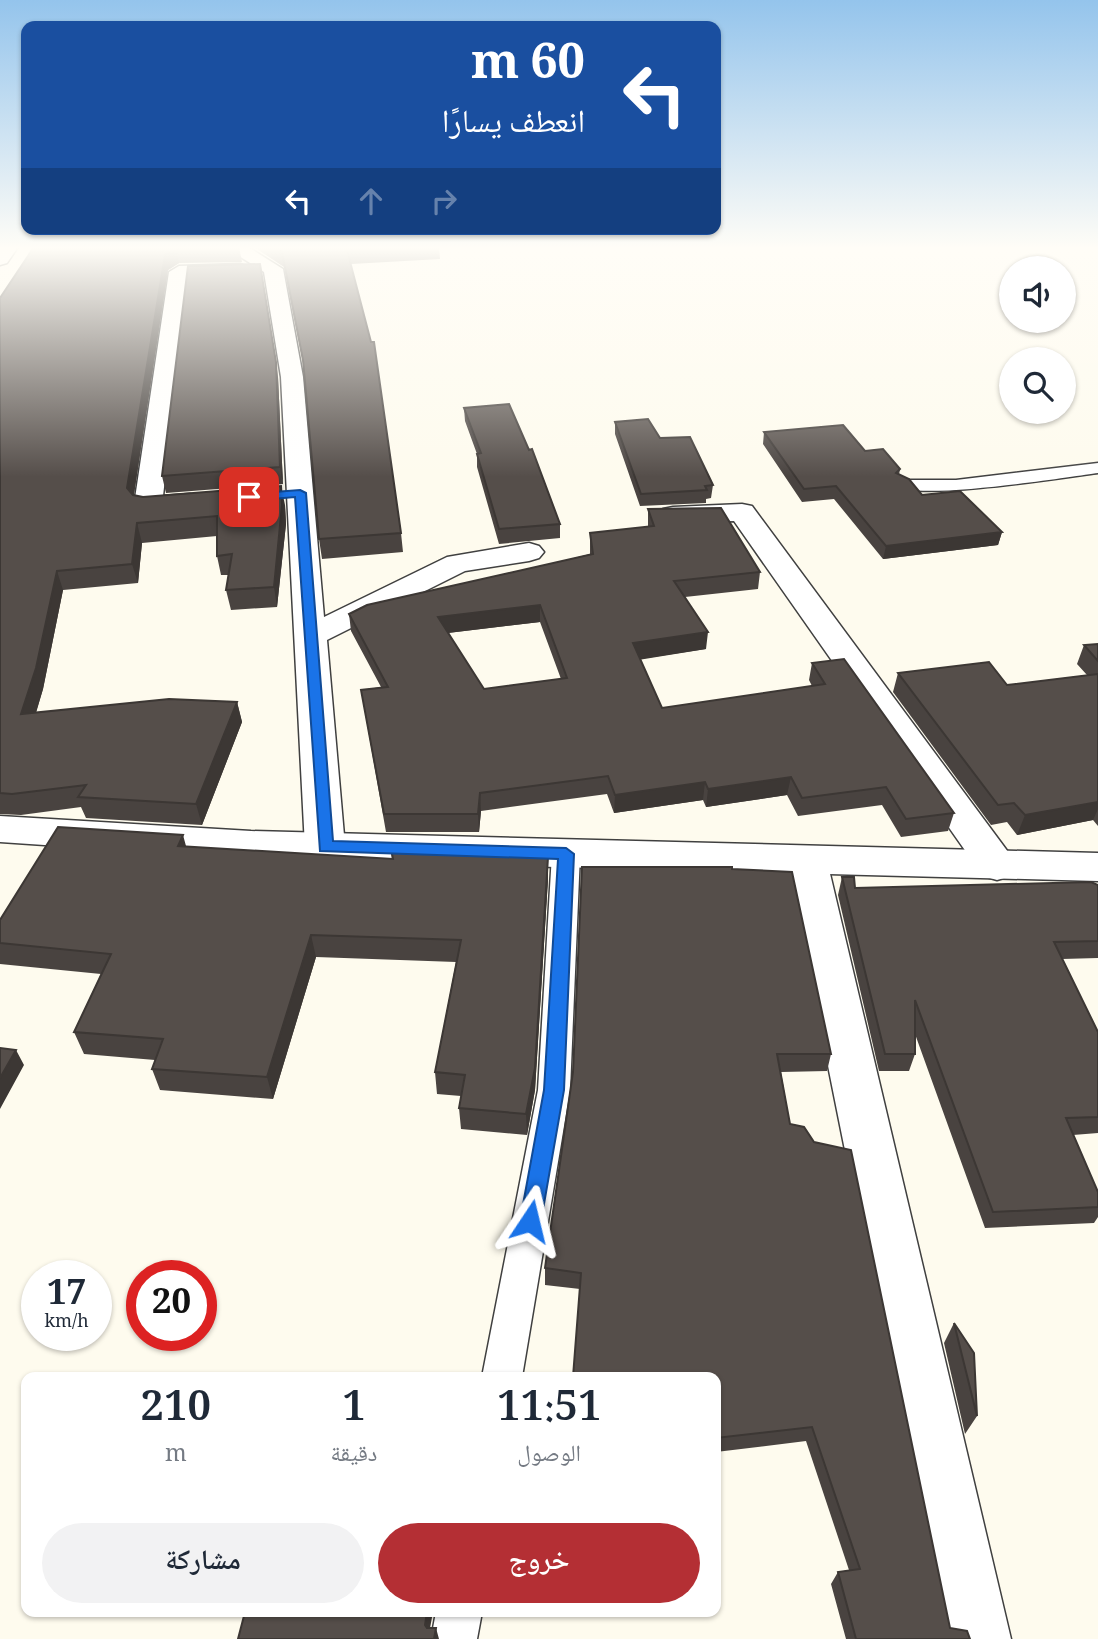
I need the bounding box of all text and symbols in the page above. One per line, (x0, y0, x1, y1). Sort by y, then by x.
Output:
text: 60 m (471, 26, 585, 109)
icon: left (609, 49, 700, 140)
text: انعطف يسارًا (442, 98, 585, 152)
icon: left (279, 182, 317, 220)
icon: ahead (352, 182, 390, 220)
icon: right (425, 182, 463, 220)
map controls (999, 256, 1076, 424)
button: sound (999, 256, 1076, 333)
button: search (999, 347, 1076, 424)
pin (219, 467, 279, 527)
icon: arrive (230, 478, 268, 516)
position arrow (493, 1184, 567, 1258)
speed limit sign: 20 (126, 1260, 217, 1351)
text: 17 (47, 1267, 86, 1326)
text: km/h (44, 1308, 89, 1338)
text: 210 (141, 1375, 211, 1447)
text: 1 (342, 1375, 366, 1447)
text: 11:51 (497, 1375, 601, 1447)
text: m (165, 1436, 187, 1476)
text: دقيقة (331, 1436, 377, 1476)
text: الوصول (517, 1436, 581, 1476)
button: مشاركة (42, 1523, 364, 1603)
button: خروج (378, 1523, 700, 1603)

